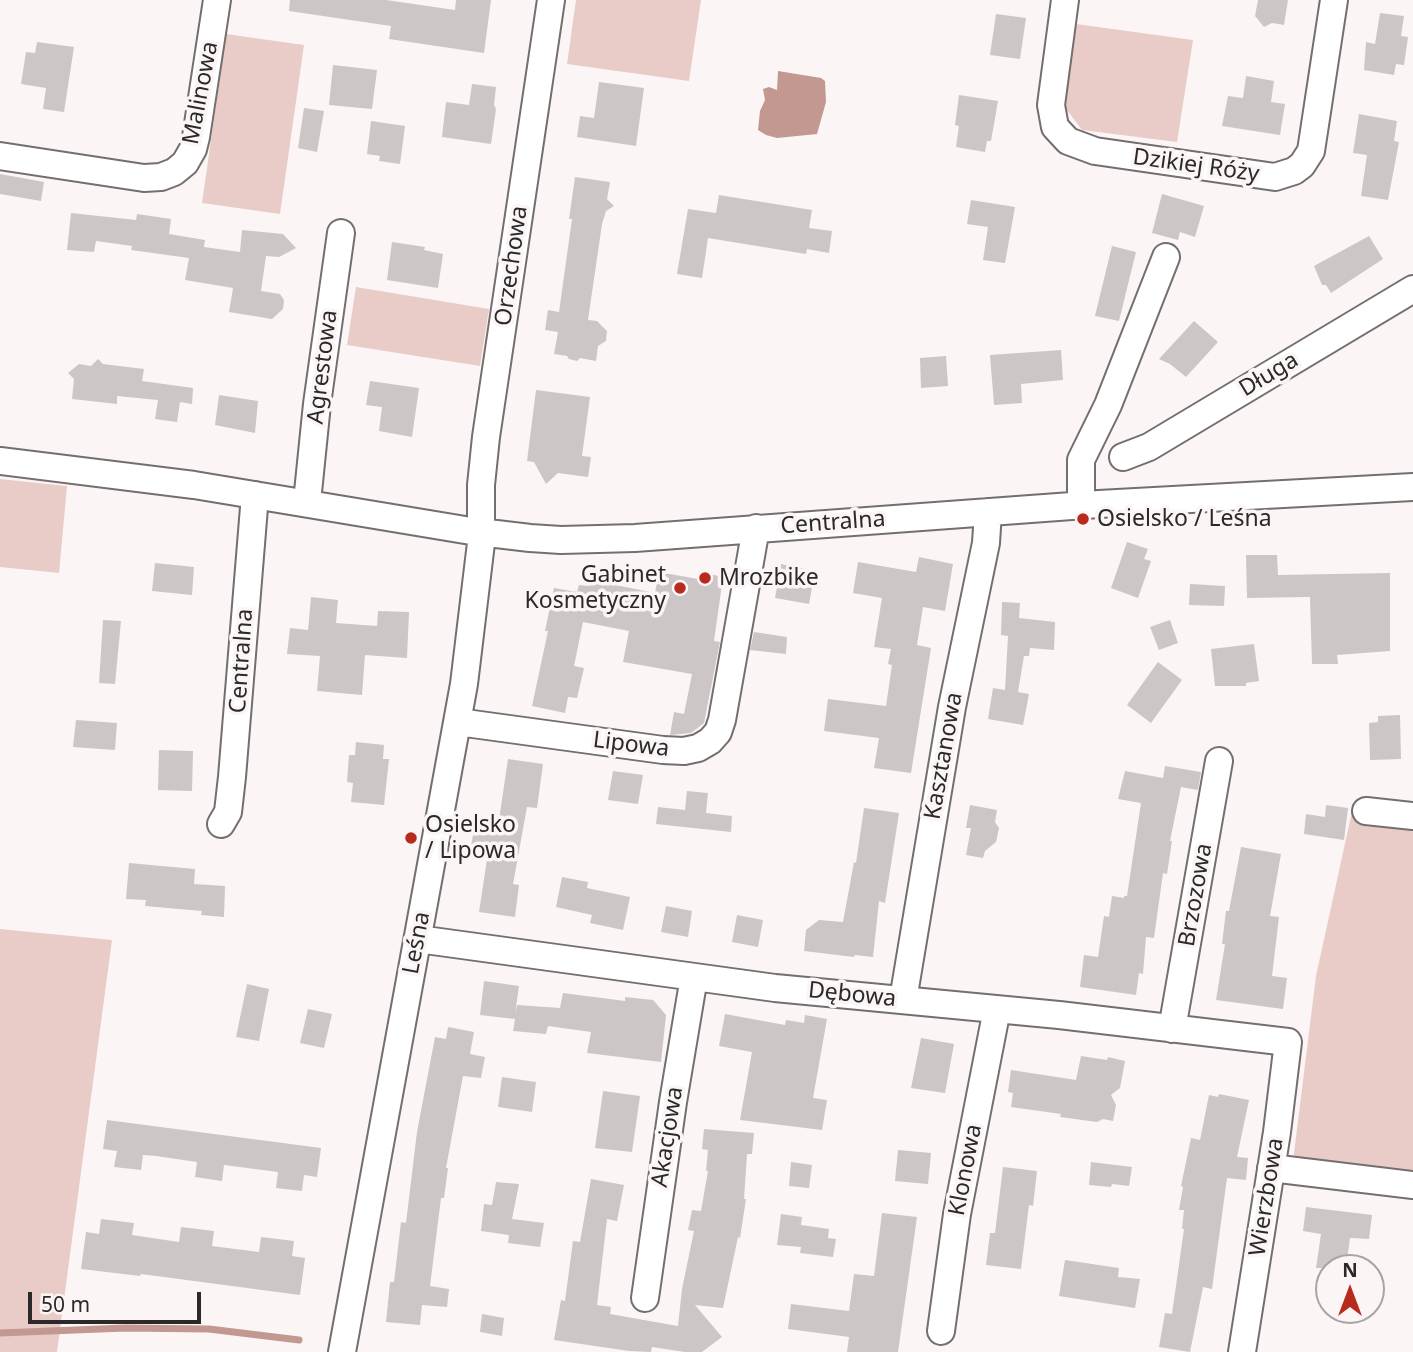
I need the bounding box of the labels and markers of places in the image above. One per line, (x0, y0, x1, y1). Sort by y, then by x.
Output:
place label: Osielsko / Leśna (1097, 505, 1272, 533)
marker: Osielsko / Leśna (1075, 511, 1091, 527)
place label: Gabinet Kosmetyczny (525, 561, 666, 615)
place label: Mrozbike (719, 564, 819, 592)
marker: Mrozbike (697, 570, 713, 586)
marker: Gabinet Kosmetyczny (672, 580, 688, 596)
place label: Osielsko / Lipowa (425, 811, 516, 865)
marker: Osielsko / Lipowa (403, 830, 419, 846)

